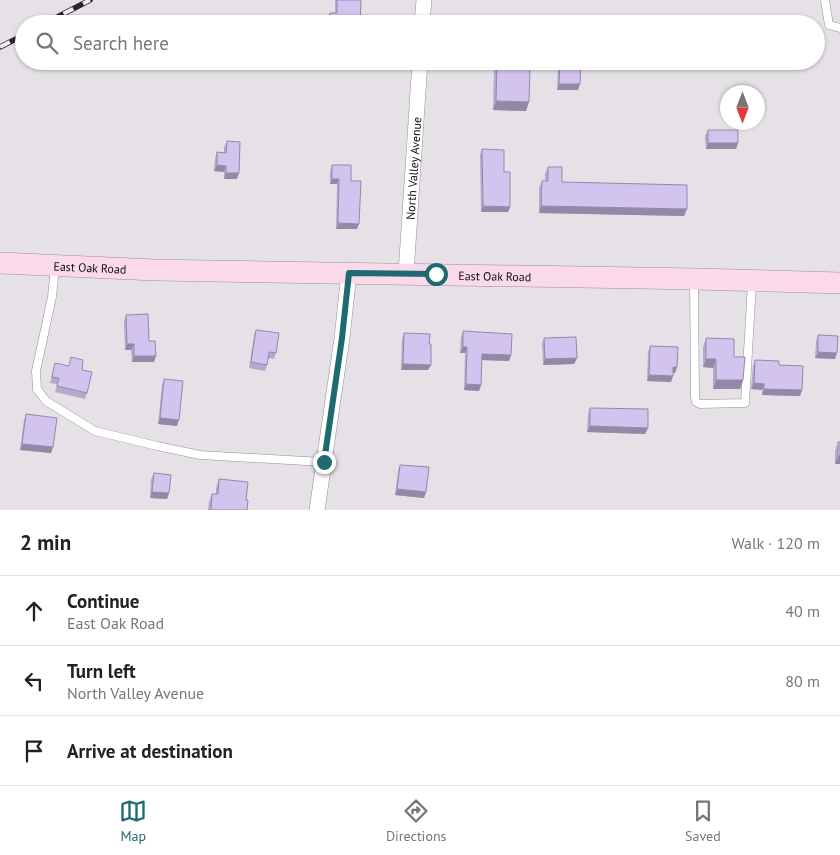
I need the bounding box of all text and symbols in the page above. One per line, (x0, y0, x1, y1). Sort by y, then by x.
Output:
search box (15, 15, 825, 70)
icon: search (33, 29, 61, 57)
text: Search here (73, 31, 169, 55)
north arrow (720, 85, 765, 130)
street label: North Valley Avenue (402, 116, 424, 220)
street label: East Oak Road (53, 258, 127, 276)
route start (425, 263, 448, 286)
street label: East Oak Road (458, 268, 531, 284)
route end (313, 451, 336, 474)
text: 2 min (20, 529, 71, 556)
text: Walk · 120 m (731, 533, 820, 553)
text: Continue (67, 589, 139, 613)
icon: ahead (20, 597, 48, 625)
text: 40 m (785, 601, 820, 621)
text: East Oak Road (67, 613, 164, 633)
text: Turn left (67, 659, 136, 683)
icon: left (20, 667, 48, 695)
text: 80 m (785, 671, 820, 691)
text: North Valley Avenue (67, 683, 204, 703)
icon: arrive (20, 737, 48, 765)
text: Arrive at destination (67, 739, 233, 763)
tab: Map (119, 797, 147, 845)
tab: Directions (386, 797, 446, 845)
tab: Saved (685, 797, 721, 845)

